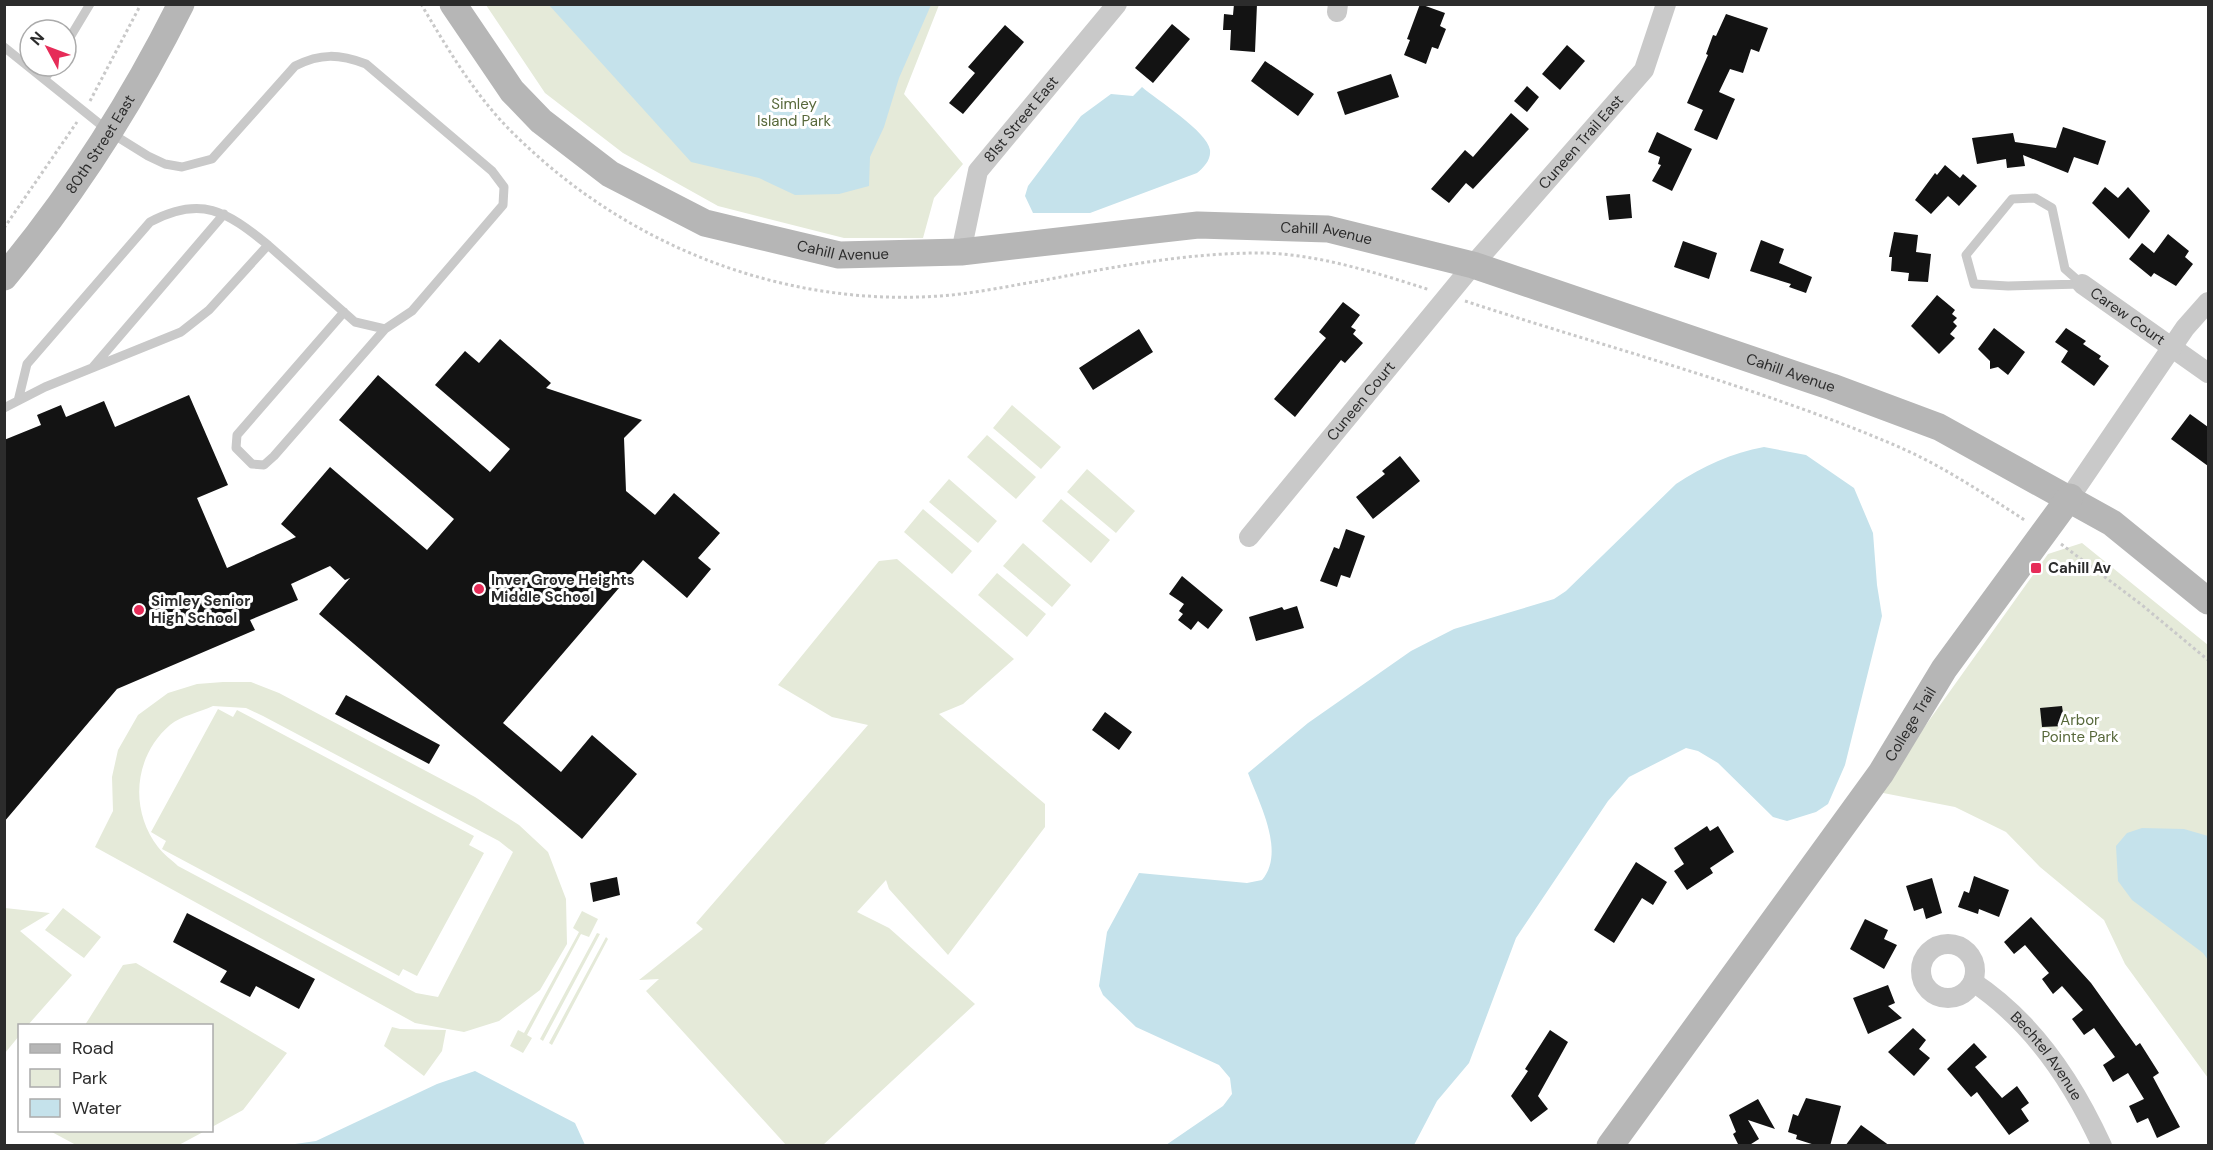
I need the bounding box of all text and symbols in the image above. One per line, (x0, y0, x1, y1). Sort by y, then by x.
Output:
north arrow (18, 18, 78, 78)
text: N (25, 27, 49, 50)
street label: 81st Street East (979, 72, 1063, 167)
street label: Cuneen Trail East (1534, 90, 1628, 194)
street label: 80th Street East (61, 91, 140, 198)
park label: Simley Island Park (757, 94, 832, 131)
street label: Cahill Avenue (1280, 218, 1374, 250)
street label: Cahill Avenue (795, 235, 889, 265)
street label: Carew Court (2086, 283, 2169, 350)
street label: Cahill Avenue (1743, 349, 1838, 397)
street label: Cuneen Court (1322, 357, 1400, 445)
place label: Cahill Av (2048, 558, 2112, 578)
marker: Cahill Av (2029, 561, 2043, 575)
place label: Inver Grove Heights Middle School (491, 570, 635, 607)
marker: Inver Grove Heights Middle School (472, 582, 486, 596)
place label: Simley Senior High School (151, 591, 250, 628)
marker: Simley Senior High School (132, 603, 146, 617)
street label: College Trail (1880, 683, 1941, 765)
park label: Arbor Pointe Park (2041, 710, 2119, 747)
street label: Bechtel Avenue (2006, 1007, 2087, 1104)
legend (18, 1024, 213, 1132)
text: Road (72, 1036, 114, 1060)
text: Park (72, 1066, 108, 1090)
text: Water (72, 1096, 122, 1120)

